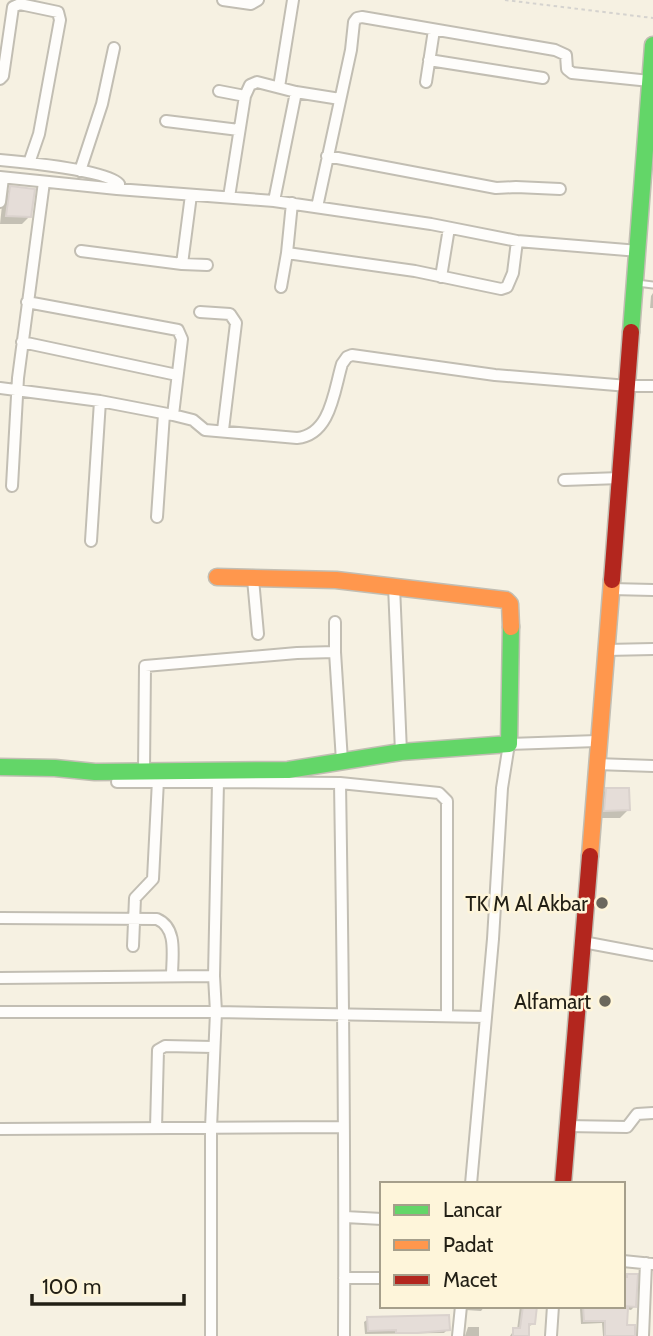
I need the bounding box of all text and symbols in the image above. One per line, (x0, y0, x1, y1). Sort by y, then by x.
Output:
place label: TK M Al Akbar (465, 891, 588, 916)
marker: TK M Al Akbar (594, 895, 610, 911)
place label: Alfamart (514, 989, 591, 1014)
marker: Alfamart (597, 993, 613, 1009)
legend (380, 1182, 625, 1308)
text: Lancar (443, 1197, 502, 1222)
text: Padat (443, 1232, 493, 1257)
scale bar (32, 1262, 184, 1306)
text: Macet (443, 1267, 497, 1292)
text: 100 m (42, 1274, 101, 1299)

